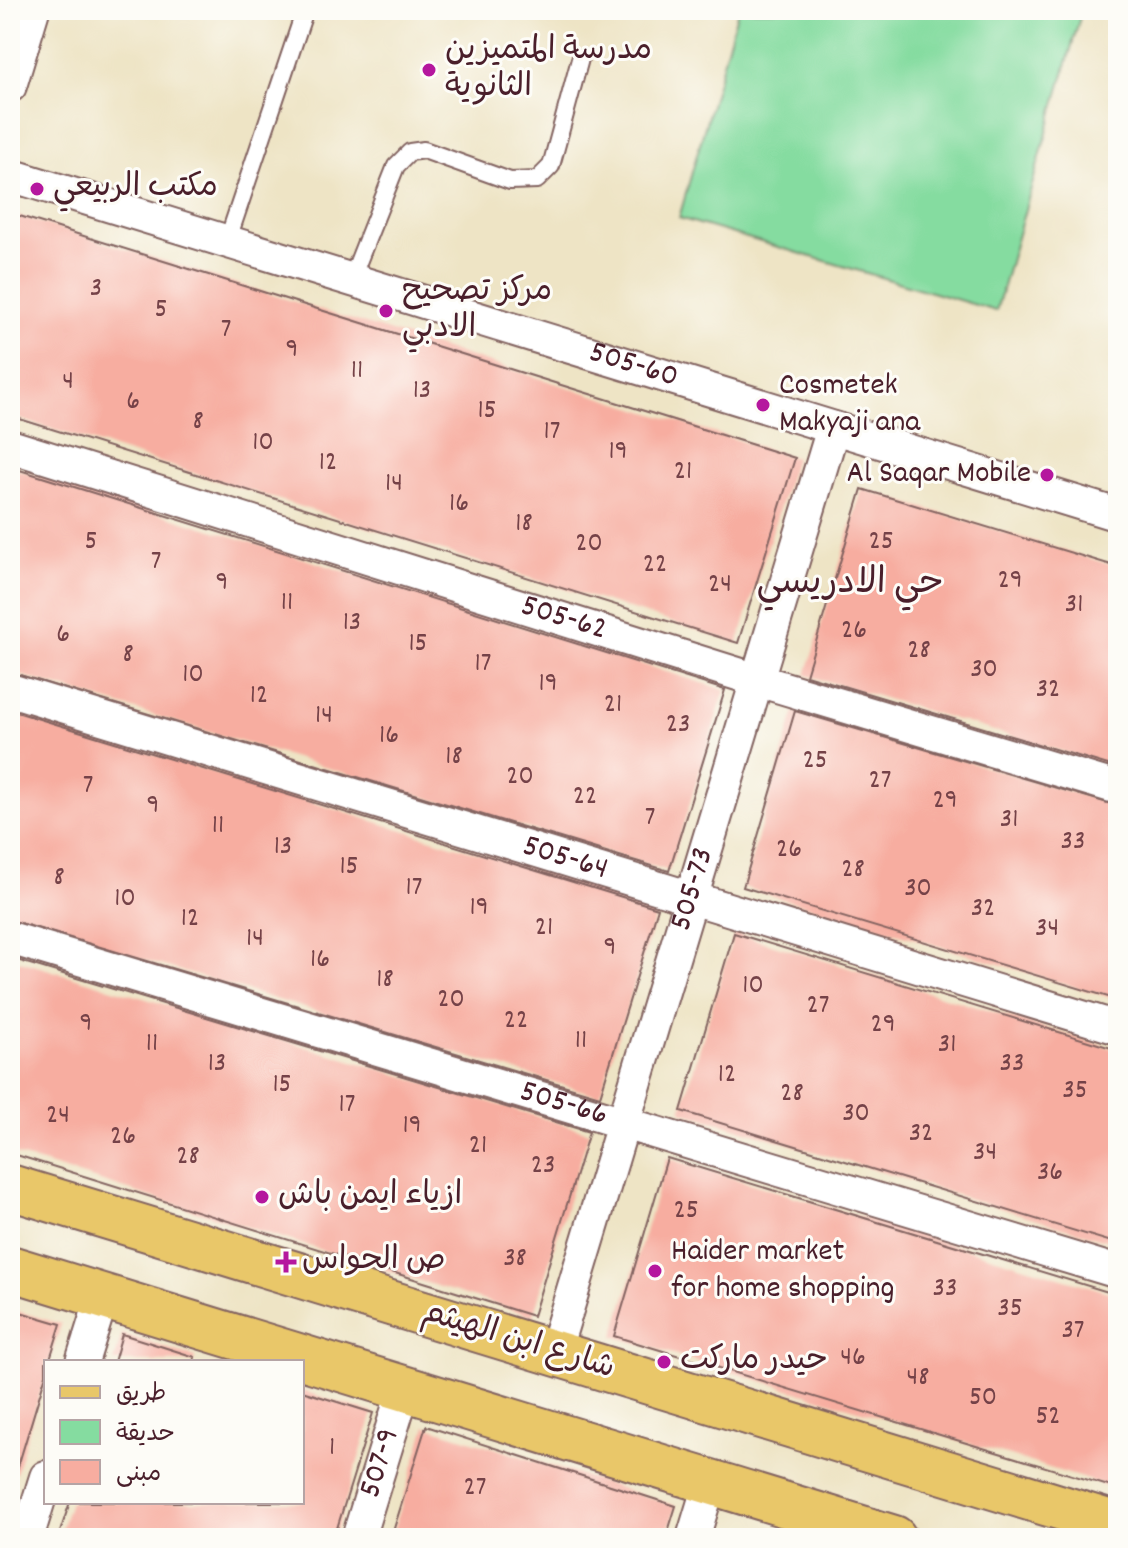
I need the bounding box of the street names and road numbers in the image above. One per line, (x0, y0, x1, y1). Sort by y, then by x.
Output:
street label: 505-60 (583, 331, 684, 402)
street label: 505-62 (515, 584, 612, 654)
street label: 505-64 (516, 825, 613, 894)
street label: 505-73 (660, 843, 728, 937)
street label: 505-66 (514, 1070, 613, 1140)
street label: شارع ابن الهيثم (416, 1291, 620, 1393)
street label: 507-9 (349, 1423, 413, 1504)

